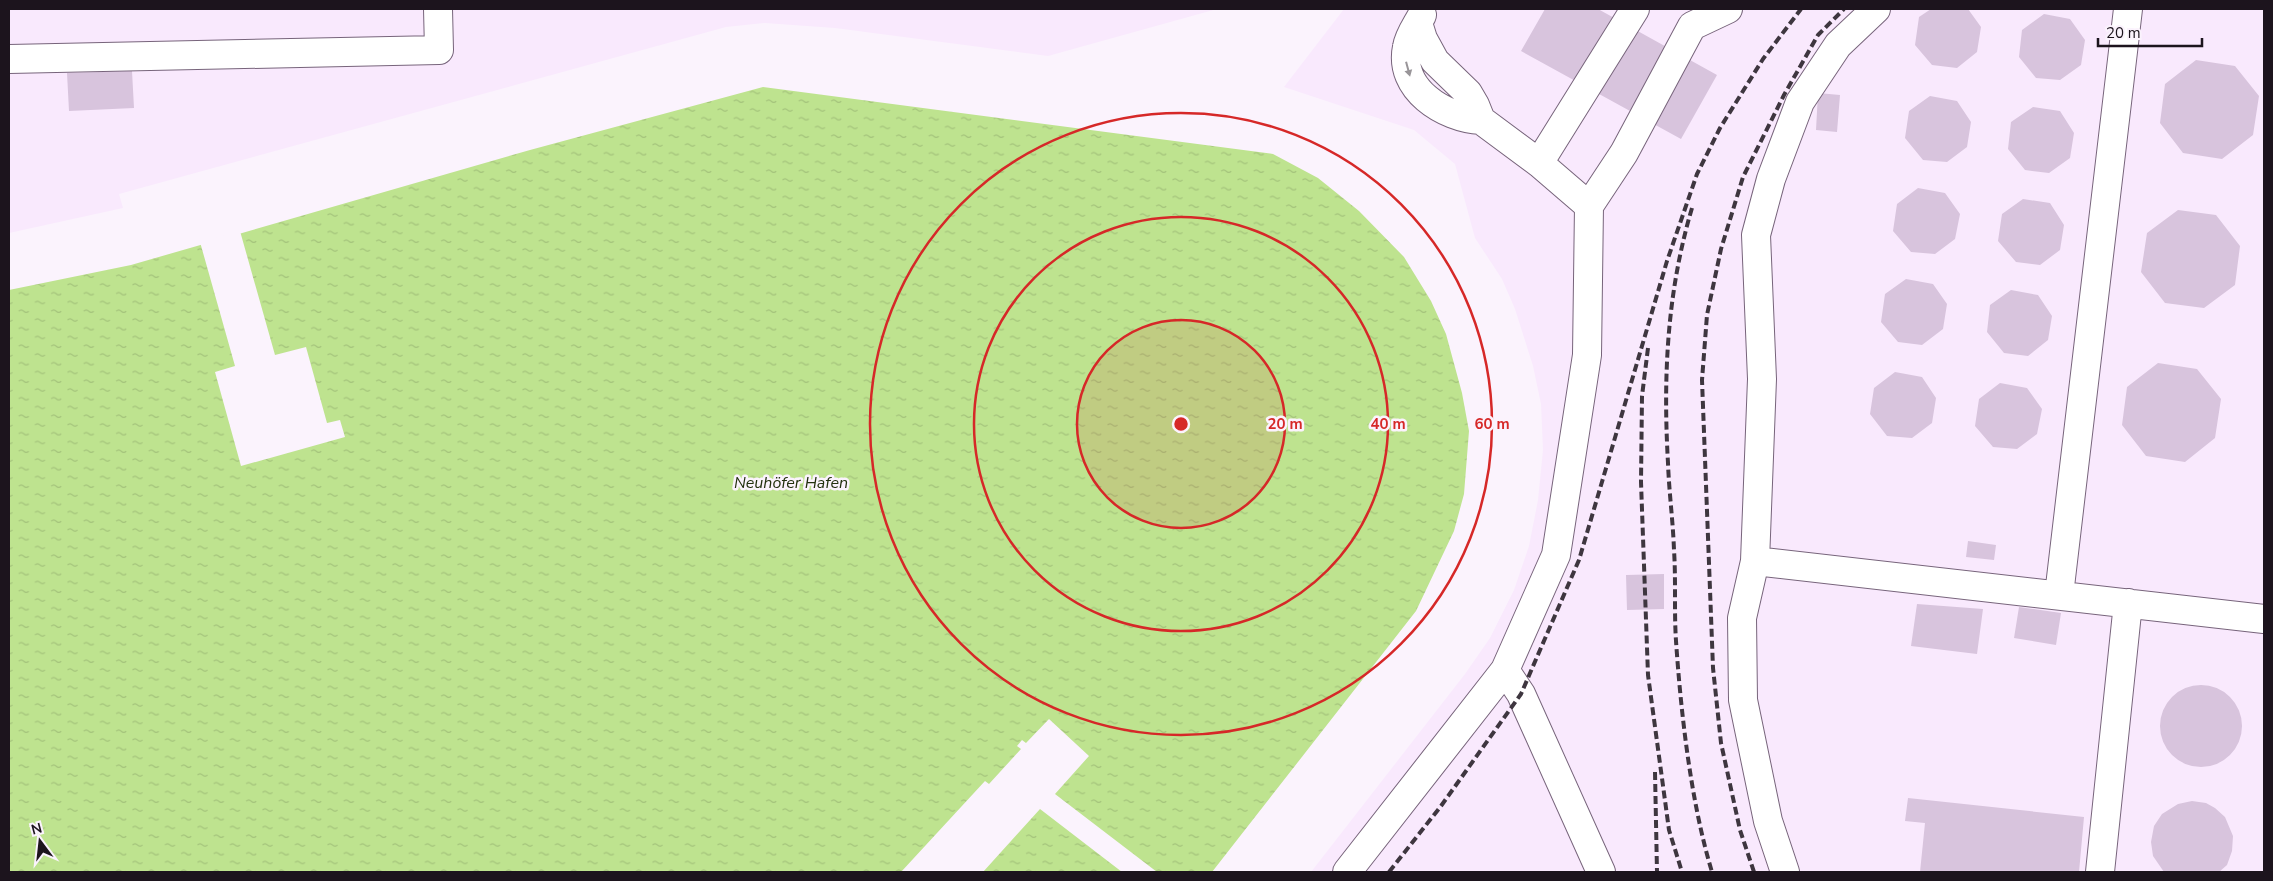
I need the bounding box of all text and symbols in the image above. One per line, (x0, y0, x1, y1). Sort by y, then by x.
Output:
scale bar (2098, 15, 2202, 47)
text: 20 m (2106, 23, 2141, 43)
one-way arrow (1405, 62, 1413, 77)
text: 20 m (1267, 414, 1303, 434)
text: 40 m (1370, 414, 1406, 434)
text: 60 m (1474, 414, 1510, 434)
centre of rings (1172, 415, 1190, 433)
water label: Neuhöfer Hafen (734, 472, 848, 494)
north arrow (15, 816, 65, 866)
text: N (29, 818, 44, 839)

